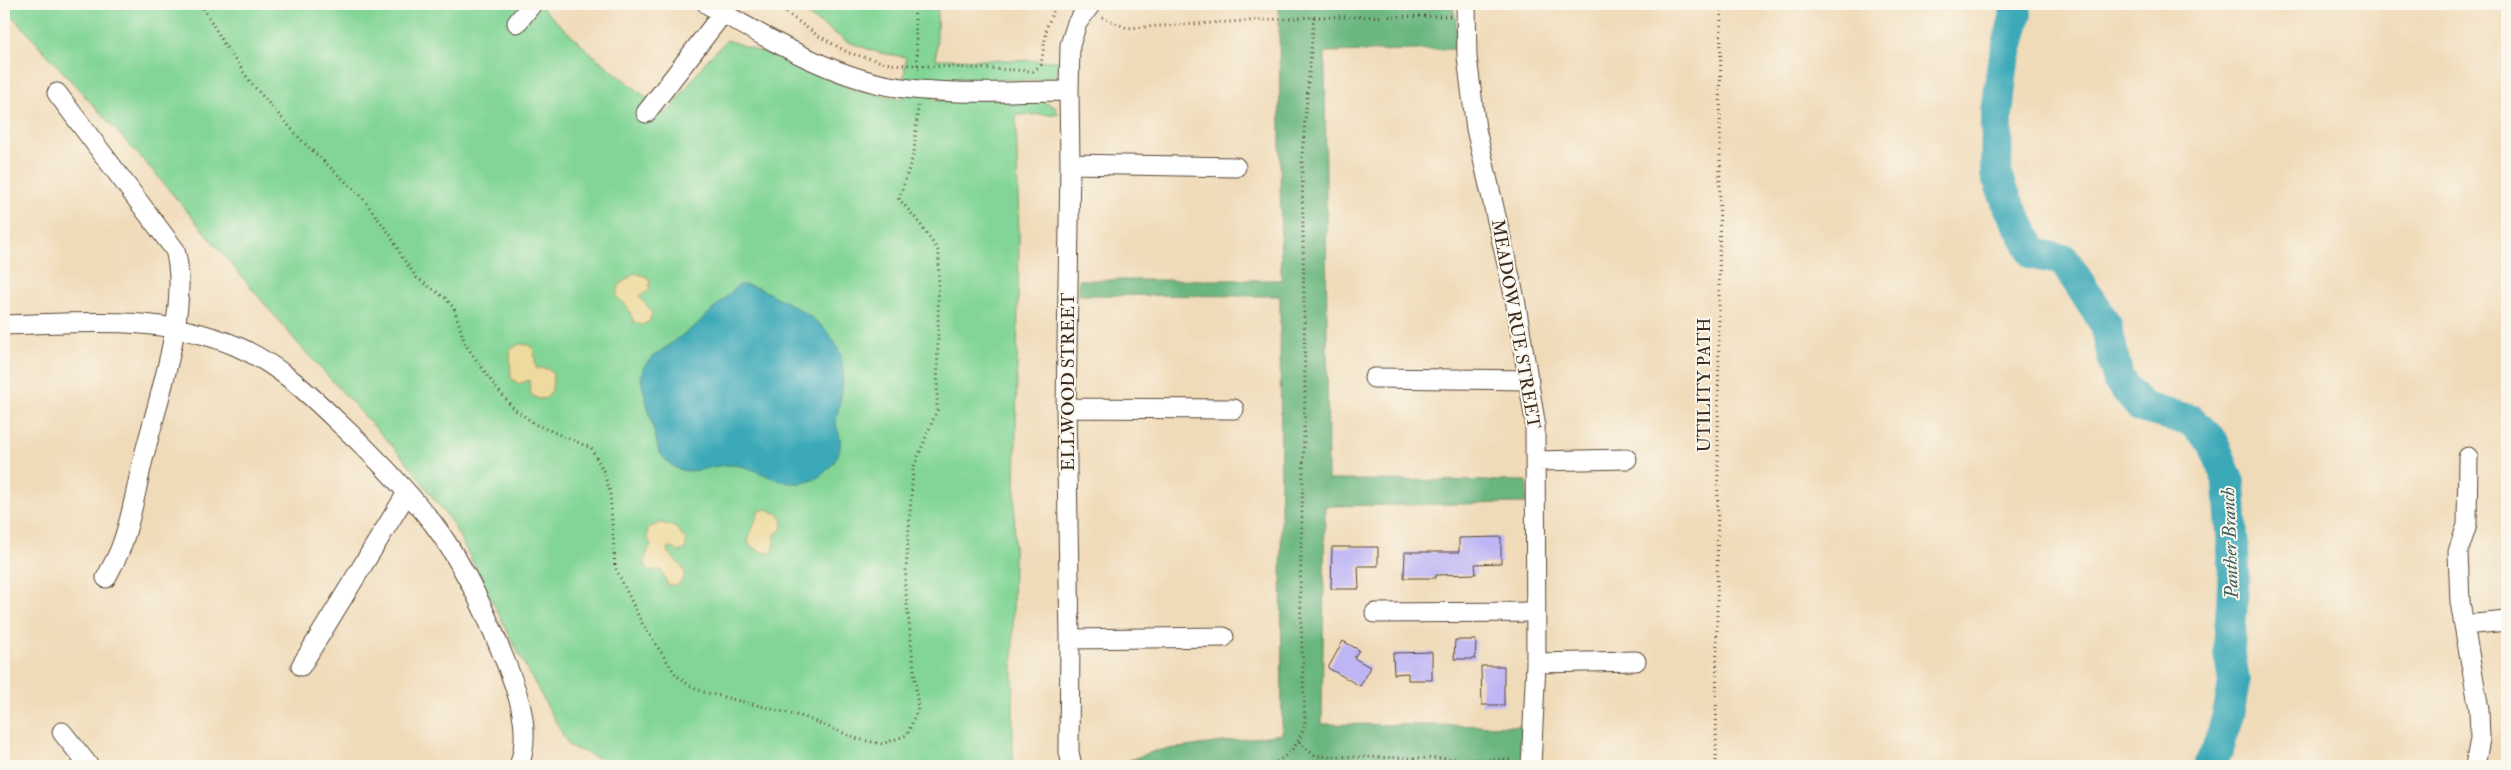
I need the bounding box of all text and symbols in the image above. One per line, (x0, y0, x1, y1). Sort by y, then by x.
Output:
street label: MEADOW RUE STREET (1486, 217, 1545, 431)
street label: ELLWOOD STREET (1057, 292, 1080, 471)
street label: UTILITY PATH (1693, 318, 1716, 452)
water label: Panther Branch (2216, 487, 2244, 600)

